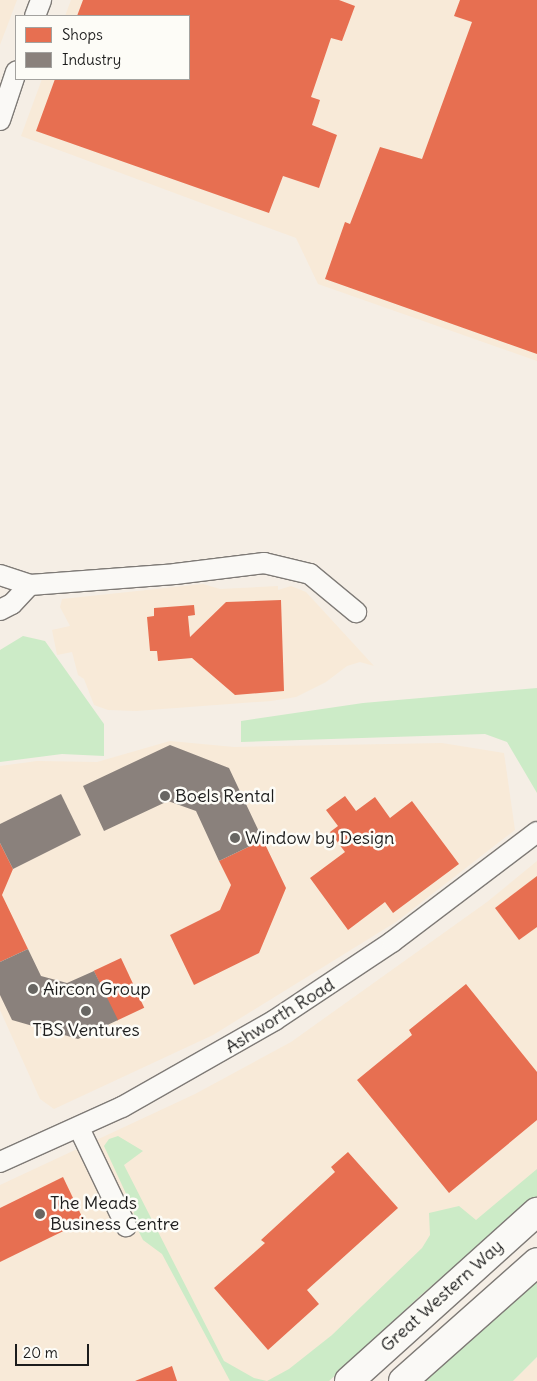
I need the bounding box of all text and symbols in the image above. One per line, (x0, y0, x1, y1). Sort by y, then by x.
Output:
legend (15, 15, 190, 80)
text: Shops (62, 25, 103, 44)
text: Industry (62, 50, 121, 69)
place label: Boels Rental (175, 785, 275, 807)
marker: Boels Rental (159, 790, 171, 802)
place label: Window by Design (245, 827, 395, 849)
marker: Window by Design (229, 832, 241, 844)
street label: Ashworth Road (221, 974, 339, 1058)
place label: Aircon Group (43, 978, 151, 1000)
marker: Aircon Group (27, 983, 39, 995)
marker: TBS Ventures (80, 1005, 92, 1017)
place label: TBS Ventures (32, 1019, 140, 1041)
place label: The Meads Business Centre (50, 1193, 179, 1236)
marker: The Meads Business Centre (34, 1208, 46, 1220)
street label: Great Western Way (376, 1235, 508, 1357)
scale bar (18, 1334, 91, 1366)
text: 20 m (23, 1343, 58, 1362)

